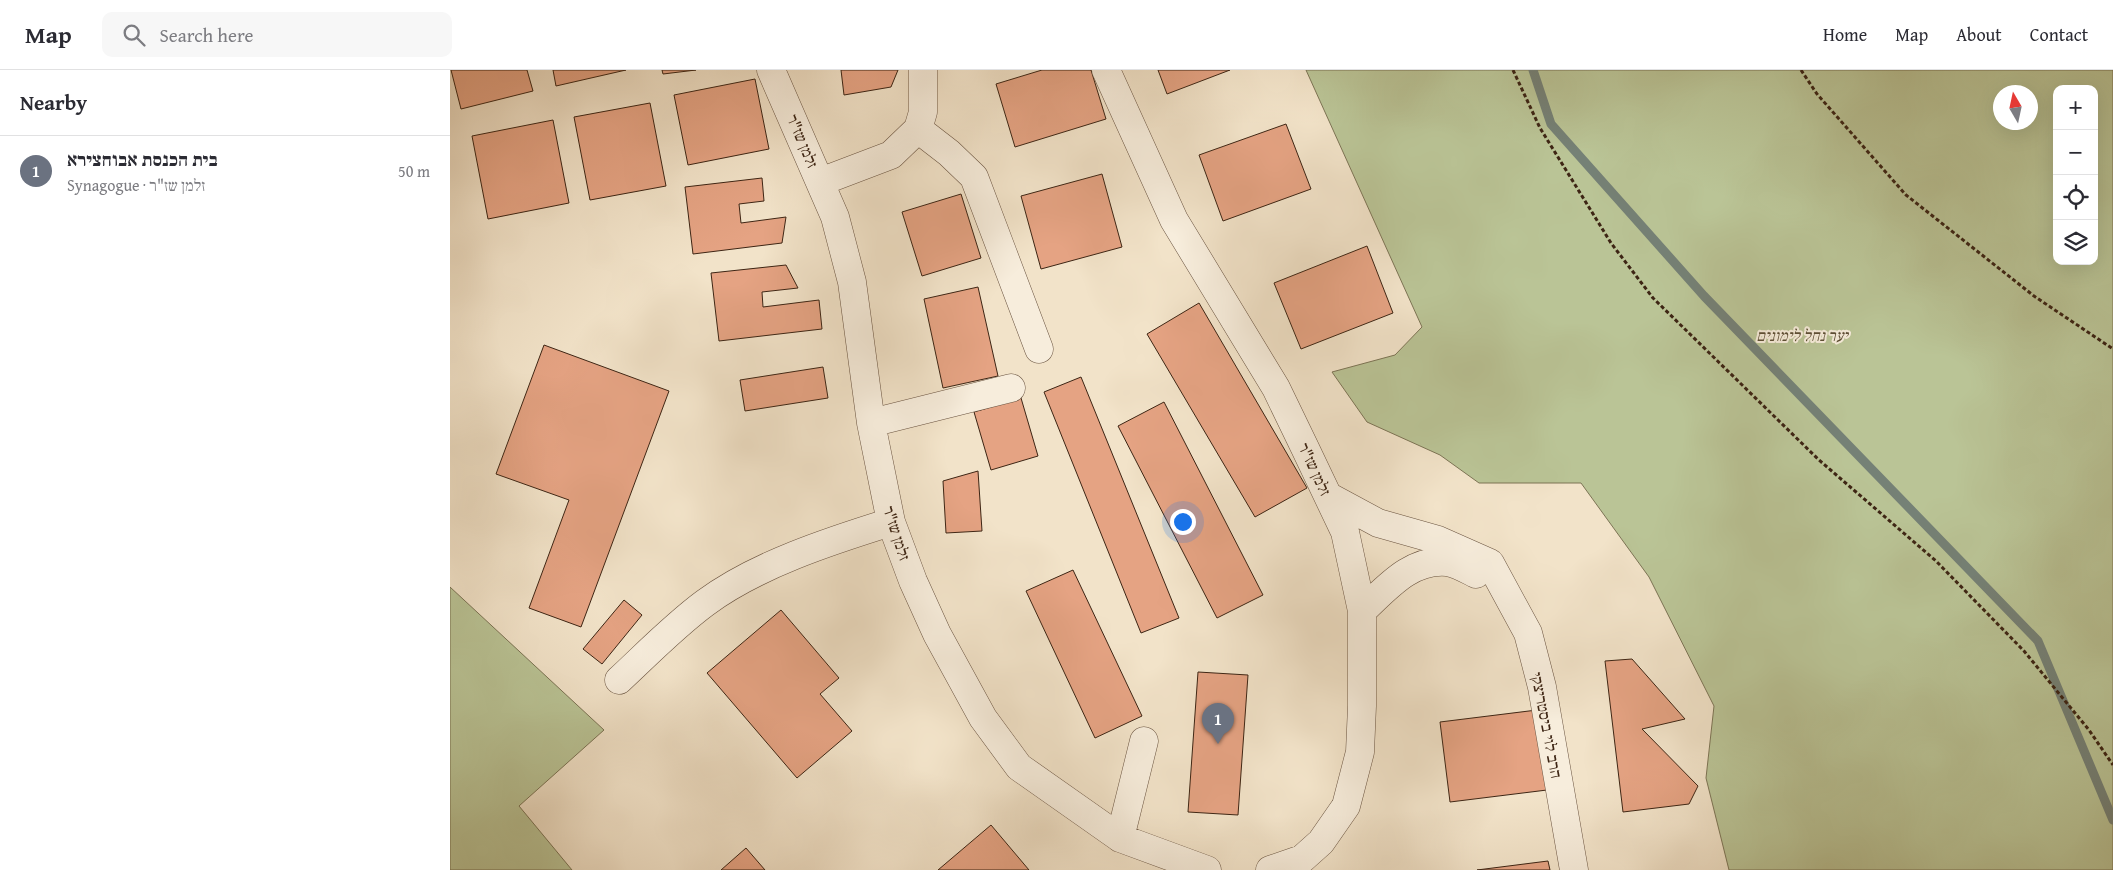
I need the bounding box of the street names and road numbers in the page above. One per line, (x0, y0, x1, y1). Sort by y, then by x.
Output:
street label: זלמן שז"ר (781, 111, 825, 171)
street label: זלמן שז"ר (1292, 439, 1338, 499)
street label: זלמן שז"ר (877, 503, 917, 563)
street label: הרב לוי ביסטריצקי (1525, 670, 1569, 780)

